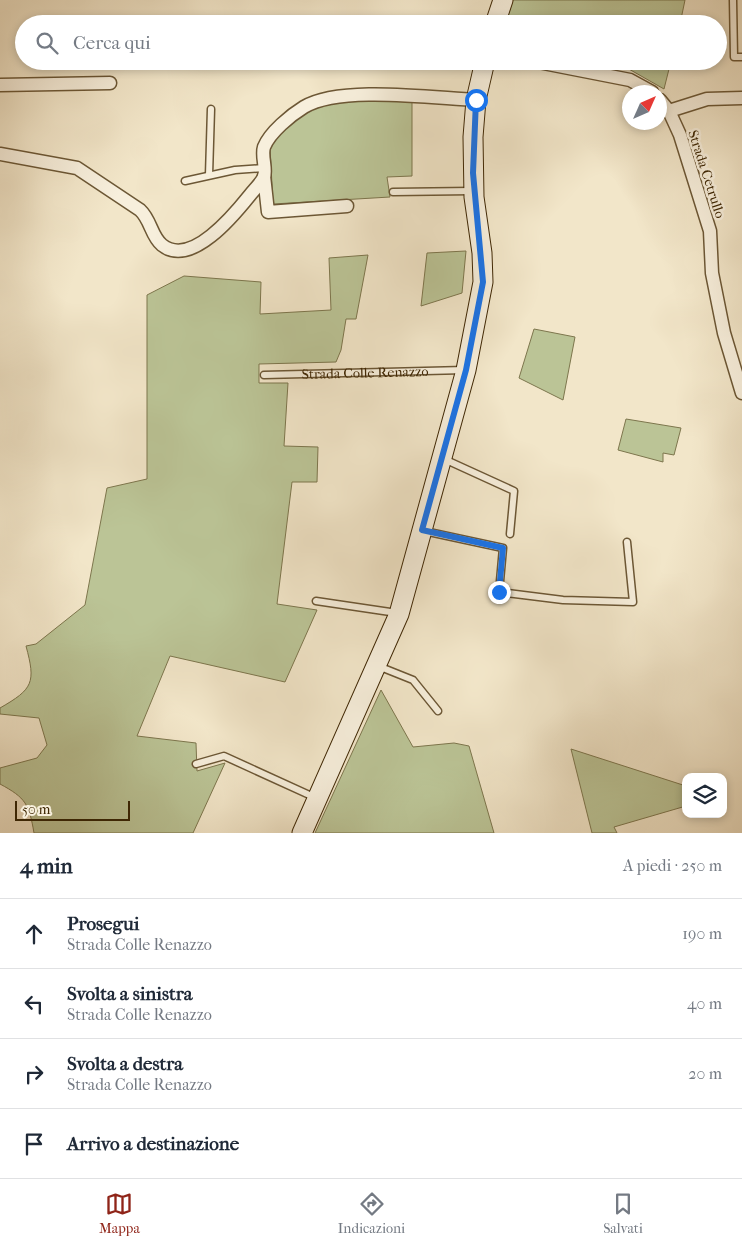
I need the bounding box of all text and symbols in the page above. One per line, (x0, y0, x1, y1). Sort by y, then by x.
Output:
search box (15, 15, 727, 70)
icon: search (33, 29, 61, 57)
text: Cerca qui (73, 32, 151, 54)
north arrow (622, 85, 667, 130)
route start (465, 89, 488, 112)
street label: Strada Cetrullo (684, 128, 729, 220)
street label: Strada Colle Renazzo (301, 363, 429, 383)
route end (488, 581, 511, 604)
map controls (682, 773, 727, 818)
button: layers (682, 773, 727, 818)
scale bar (15, 798, 130, 821)
text: 50 m (22, 801, 50, 818)
text: 4 min (20, 854, 73, 878)
text: A piedi · 250 m (623, 856, 722, 875)
text: Prosegui (67, 913, 139, 935)
icon: ahead (20, 920, 48, 948)
text: 190 m (682, 924, 722, 943)
text: Strada Colle Renazzo (67, 935, 212, 954)
text: Svolta a sinistra (67, 983, 193, 1005)
icon: left (20, 990, 48, 1018)
text: 40 m (687, 994, 722, 1013)
text: Strada Colle Renazzo (67, 1005, 212, 1024)
text: Svolta a destra (67, 1053, 183, 1075)
icon: right (20, 1060, 48, 1088)
text: 20 m (688, 1064, 722, 1083)
text: Strada Colle Renazzo (67, 1075, 212, 1094)
icon: arrive (20, 1130, 48, 1158)
text: Arrivo a destinazione (67, 1133, 239, 1155)
tab: Mappa (99, 1190, 140, 1237)
tab: Indicazioni (338, 1190, 405, 1237)
tab: Salvati (603, 1190, 643, 1237)

